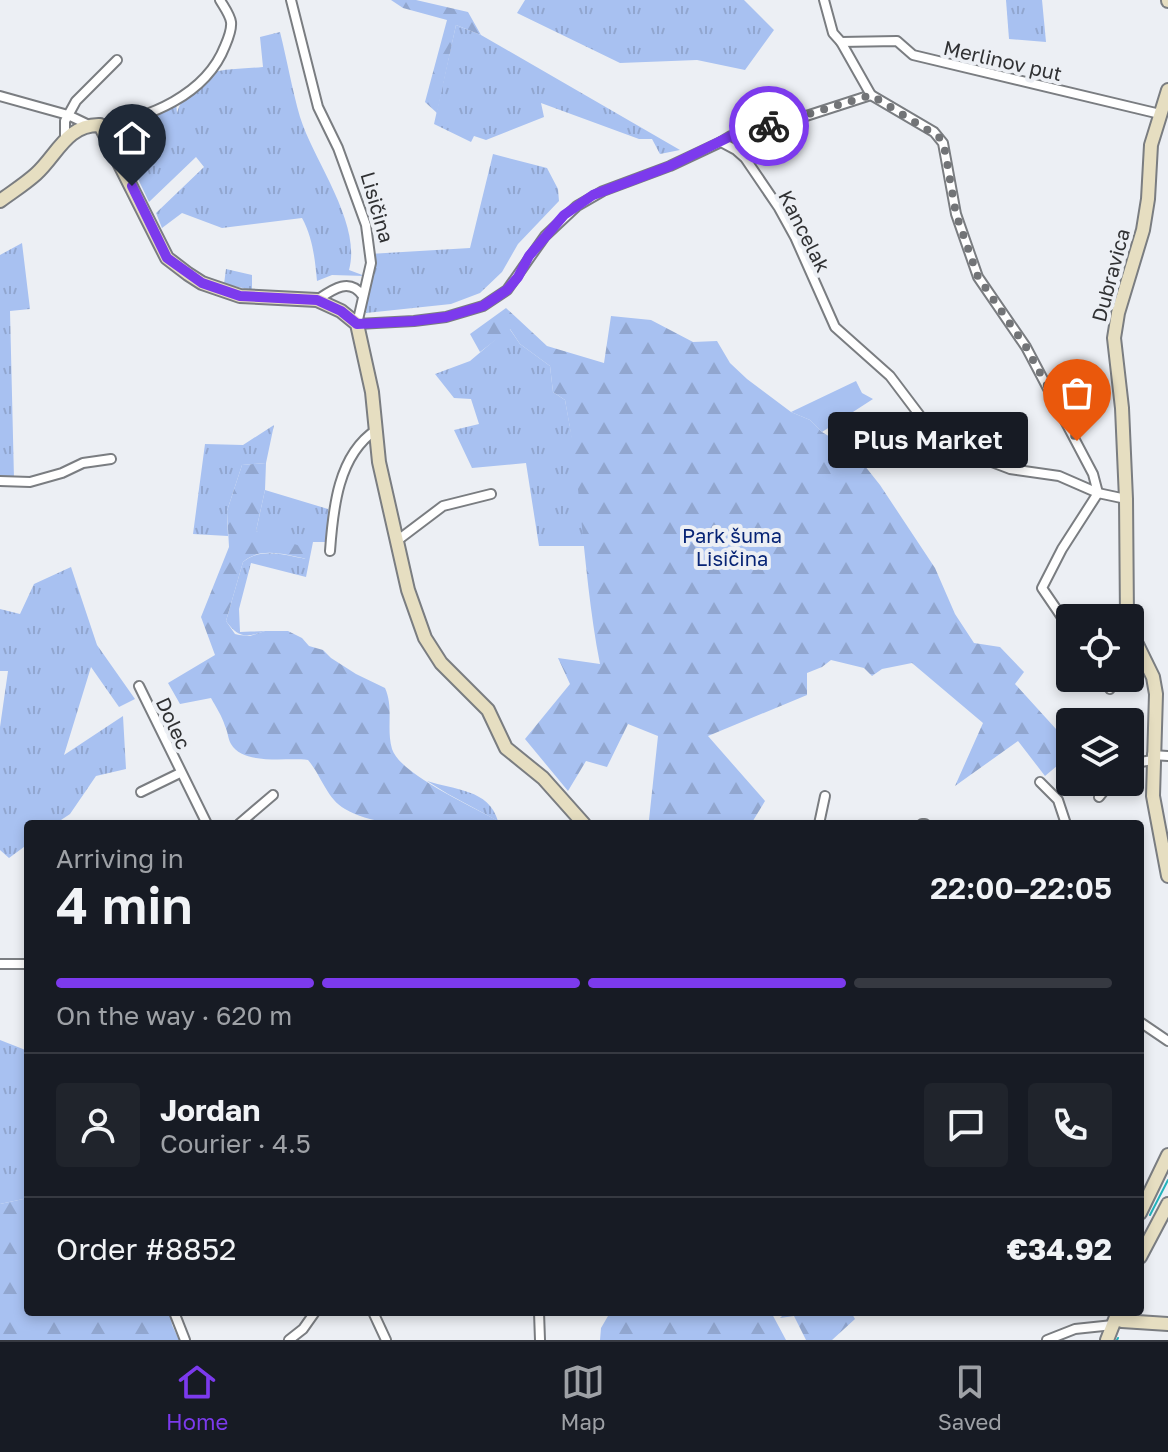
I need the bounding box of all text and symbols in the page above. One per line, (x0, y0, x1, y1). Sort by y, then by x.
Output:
street label: Merlinov put (941, 35, 1065, 85)
courier (729, 86, 809, 166)
pin (98, 104, 166, 186)
icon: bike (747, 104, 791, 148)
icon: home (110, 116, 154, 160)
street label: Lisičina (356, 169, 400, 245)
street label: Kancelak (774, 186, 836, 276)
street label: Dubravica (1086, 226, 1134, 324)
pin (1043, 359, 1111, 441)
icon: bag (1055, 371, 1099, 415)
callout: Plus Market (829, 413, 1029, 469)
text: Plus Market (853, 424, 1003, 455)
park label: Park šuma Lisičina (682, 523, 782, 570)
map controls (1056, 604, 1144, 796)
button: locate (1056, 604, 1144, 692)
street label: Dolec (152, 693, 196, 753)
button: layers (1056, 708, 1144, 796)
text: Arriving in (56, 843, 184, 874)
text: 22:00–22:05 (930, 870, 1112, 906)
text: 4 min (56, 873, 193, 935)
text: On the way · 620 m (56, 1000, 292, 1031)
button: person (56, 1083, 140, 1167)
button: chat (924, 1083, 1008, 1167)
button: phone (1028, 1083, 1112, 1167)
text: Jordan (160, 1092, 260, 1128)
text: Courier · 4.5 (160, 1128, 311, 1159)
text: Order #8852 (56, 1231, 236, 1267)
text: €34.92 (1007, 1231, 1112, 1267)
tab: Home (166, 1360, 228, 1435)
tab: Map (561, 1360, 605, 1435)
tab: Saved (938, 1360, 1002, 1435)

